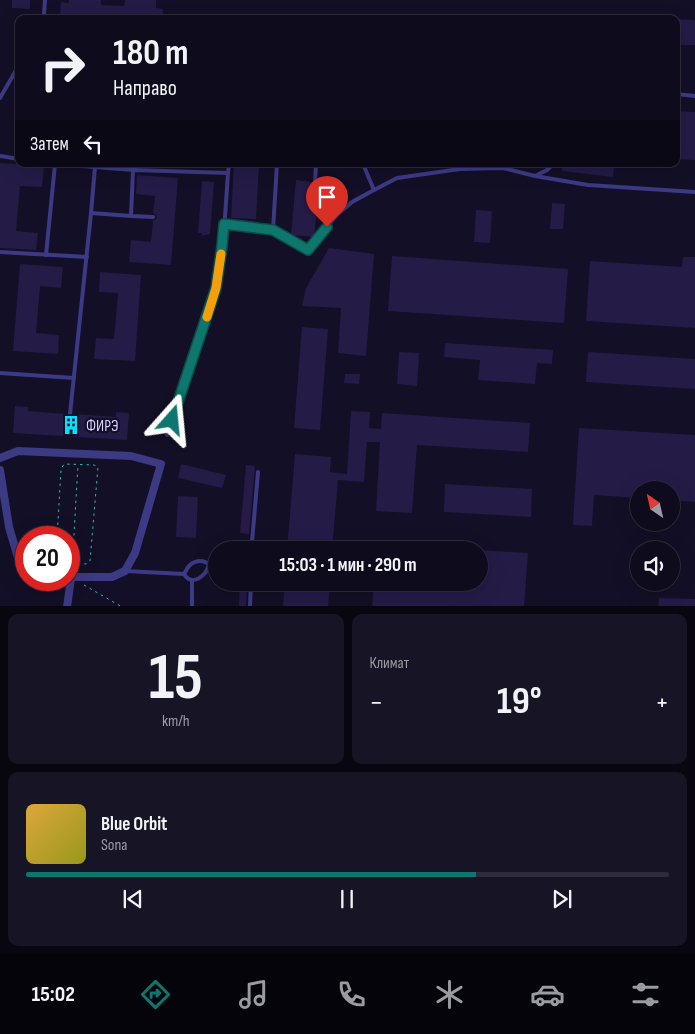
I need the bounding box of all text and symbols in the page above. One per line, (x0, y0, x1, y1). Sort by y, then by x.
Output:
text: 180 m (113, 32, 189, 75)
icon: right (30, 35, 95, 100)
text: Направо (113, 75, 177, 102)
icon: left (79, 130, 107, 158)
text: Затем (30, 133, 69, 156)
pin (306, 176, 348, 227)
icon: arrive (313, 183, 341, 211)
position arrow (145, 393, 197, 445)
building icon: ФИРЭ (60, 414, 82, 436)
place label: ФИРЭ (86, 417, 118, 436)
north arrow (630, 481, 680, 531)
map controls (630, 481, 680, 591)
speed limit sign: 20 (15, 526, 80, 591)
button: sound (630, 541, 680, 591)
text: 15:03 · 1 мин · 290 m (279, 554, 417, 577)
text: 15 (149, 640, 203, 718)
text: Климат (370, 654, 409, 673)
text: 19° (497, 679, 542, 724)
text: − (370, 686, 383, 719)
text: + (655, 686, 669, 719)
text: km/h (162, 712, 190, 731)
text: Blue Orbit (101, 813, 167, 836)
text: Sona (101, 836, 128, 855)
icon: previous (119, 885, 147, 913)
icon: pause (333, 885, 361, 913)
icon: next (548, 885, 576, 913)
icon: directions (138, 977, 173, 1012)
icon: music (236, 977, 271, 1012)
icon: phone (334, 977, 369, 1012)
icon: climate (432, 977, 467, 1012)
icon: car (530, 977, 565, 1012)
icon: filters (628, 977, 663, 1012)
text: 15:02 (32, 981, 75, 1008)

